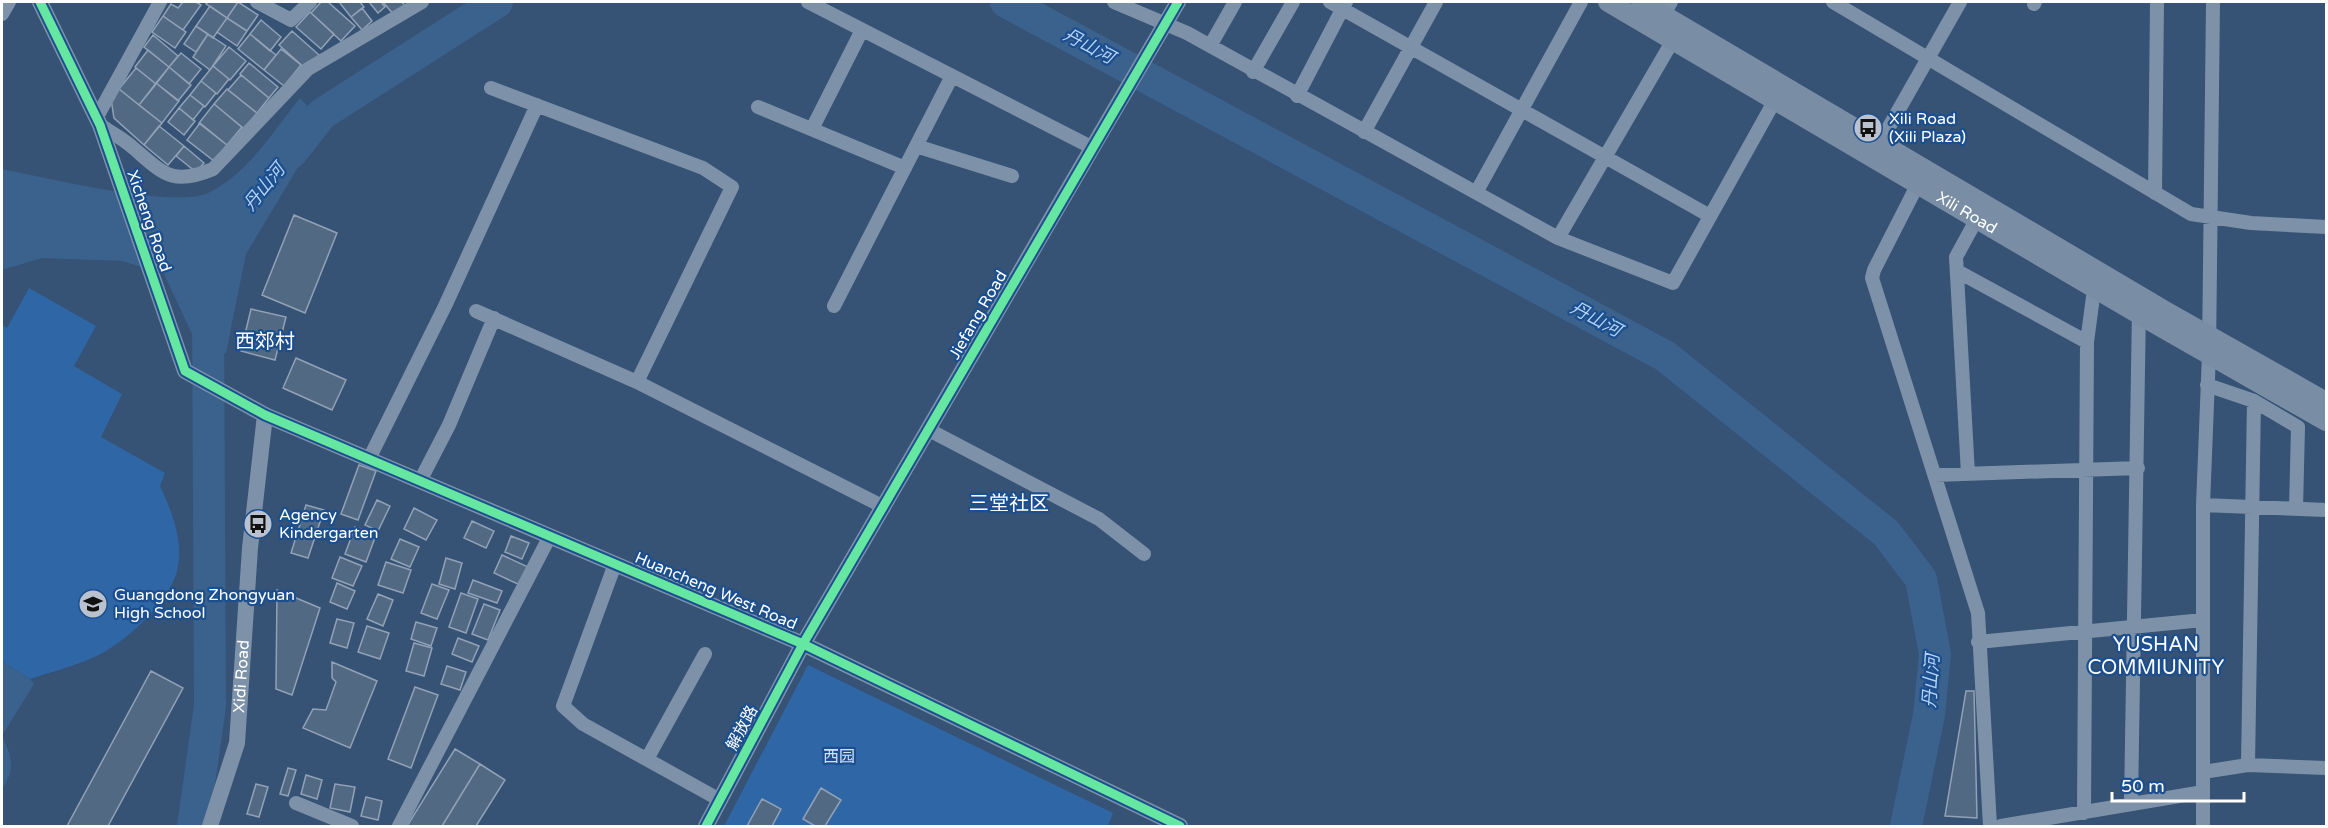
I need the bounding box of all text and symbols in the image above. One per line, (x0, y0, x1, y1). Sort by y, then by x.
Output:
water label: 丹山河 (1060, 24, 1121, 70)
place label: Xili Road (Xili Plaza) (1889, 109, 1966, 147)
bus stop icon: Xili Road (Xili Plaza) (1852, 112, 1884, 144)
water label: 丹山河 (238, 157, 291, 215)
street label: Xicheng Road (122, 168, 176, 274)
street label: Xili Road (1933, 187, 2001, 238)
street label: Jiefang Road (944, 267, 1012, 363)
water label: 丹山河 (1567, 297, 1628, 343)
district label: 西郊村 (235, 330, 295, 354)
district label: 三堂社区 (969, 492, 1049, 516)
place label: Agency Kindergarten (279, 505, 379, 543)
bus stop icon: Agency Kindergarten (242, 508, 274, 540)
street label: Huancheng West Road (632, 548, 800, 634)
place label: Guangdong Zhongyuan High School (114, 585, 295, 623)
school or university icon: Guangdong Zhongyuan High School (77, 588, 109, 620)
district label: YUSHAN COMMIUNITY (2088, 633, 2225, 680)
street label: Xidi Road (229, 639, 254, 714)
water label: 丹山河 (1918, 650, 1944, 709)
street label: 解放路 (722, 702, 762, 754)
park label: 西园 (823, 747, 855, 767)
scale bar (2112, 765, 2244, 803)
text: 50 m (2121, 775, 2165, 797)

